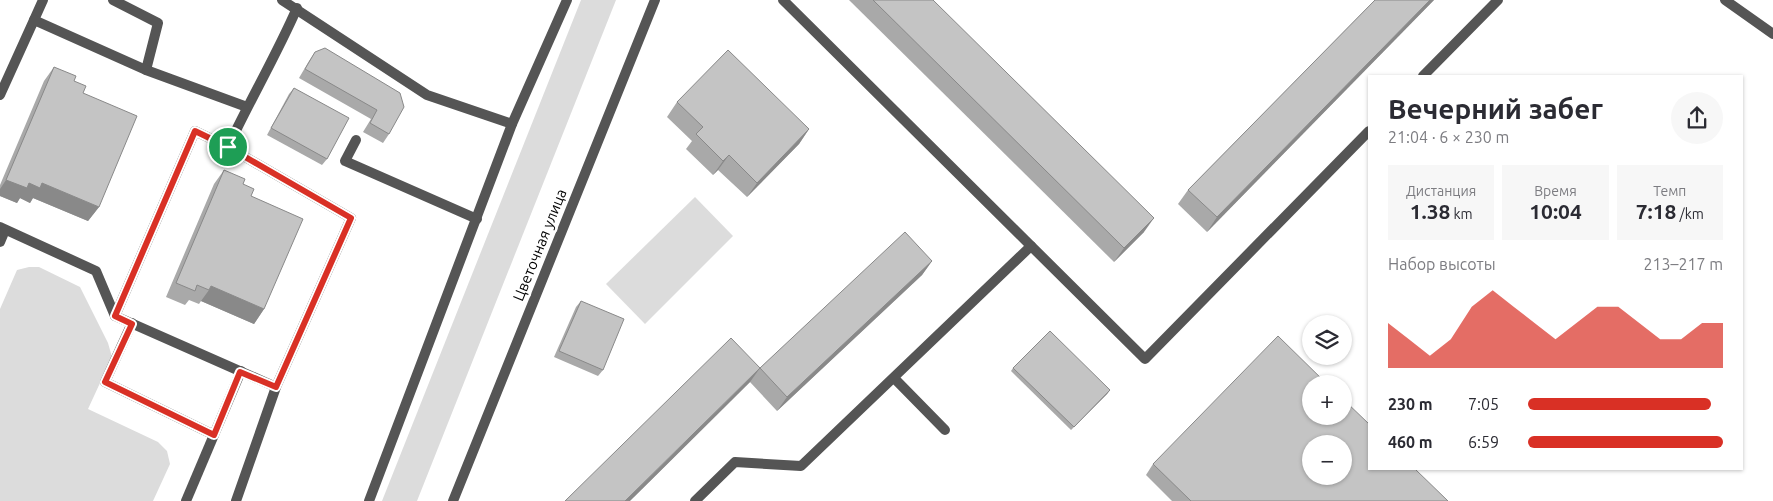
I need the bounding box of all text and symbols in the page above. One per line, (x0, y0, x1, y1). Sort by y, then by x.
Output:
button: share (1671, 92, 1723, 144)
text: Вечерний забег (1388, 93, 1603, 124)
pin (207, 126, 249, 168)
text: 21:04 · 6 × 230 m (1388, 128, 1509, 146)
icon: arrive (214, 133, 242, 161)
text: Дистанция (1406, 183, 1476, 199)
text: Время (1534, 183, 1577, 199)
text: Темп (1653, 183, 1686, 199)
street label: Цветочная улица (509, 186, 570, 303)
text: 1.38 (1410, 199, 1450, 223)
text: 10:04 (1529, 199, 1582, 223)
text: 7:18 (1636, 199, 1676, 223)
text: km (1450, 206, 1473, 222)
text: /km (1676, 206, 1704, 222)
text: Набор высоты (1388, 255, 1496, 273)
text: 213–217 m (1643, 255, 1723, 273)
map controls (1302, 315, 1352, 485)
button: layers (1302, 315, 1352, 365)
button: + (1302, 375, 1352, 425)
text: 230 m (1388, 395, 1433, 413)
text: 7:05 (1468, 395, 1499, 413)
text: 460 m (1388, 433, 1433, 451)
text: 6:59 (1468, 433, 1499, 451)
button: − (1302, 435, 1352, 485)

